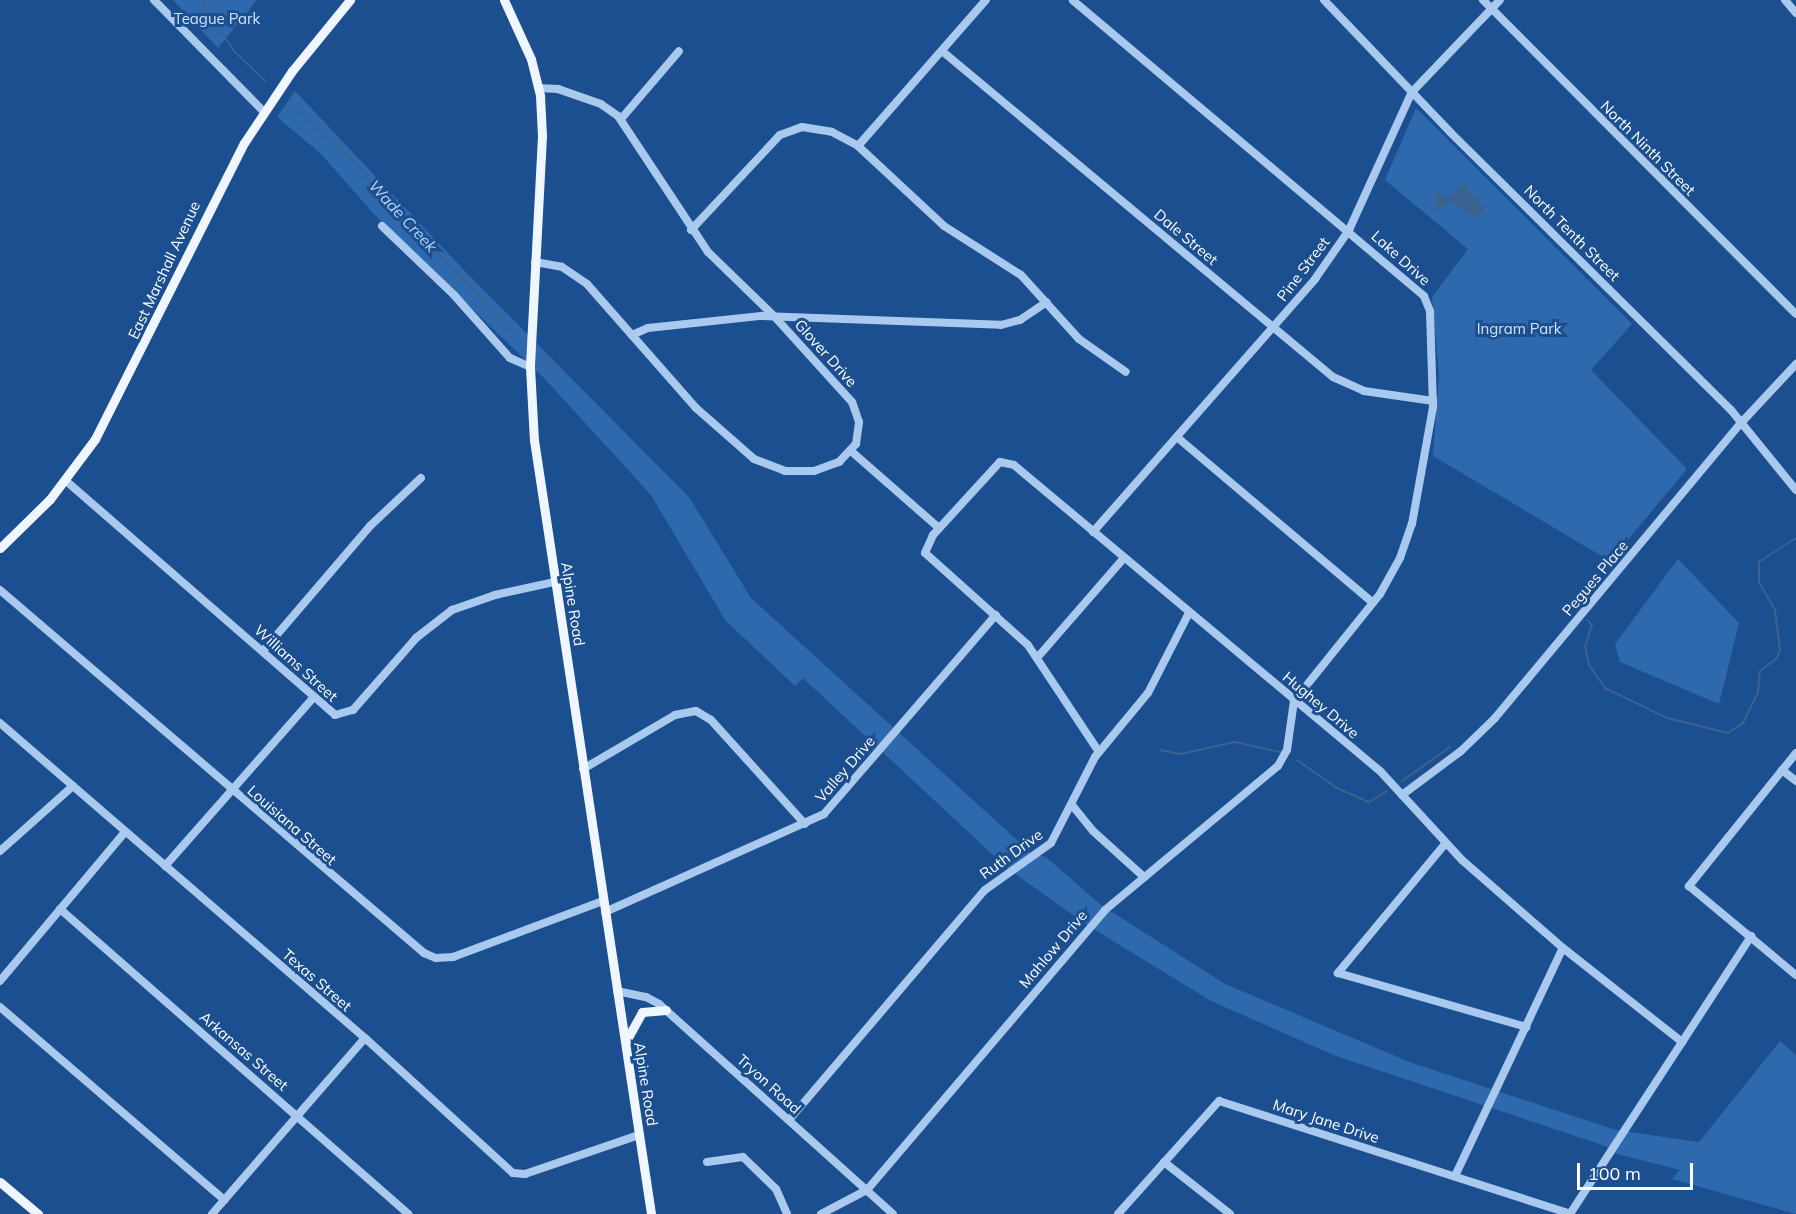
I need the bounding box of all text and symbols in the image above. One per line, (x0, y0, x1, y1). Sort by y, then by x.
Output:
park label: Teague Park (174, 10, 260, 28)
street label: North Ninth Street (1597, 97, 1699, 199)
water label: Wade Creek (365, 176, 441, 256)
street label: North Tenth Street (1520, 181, 1624, 285)
street label: East Marshall Avenue (124, 198, 204, 342)
street label: Dale Street (1151, 205, 1221, 269)
street label: Lake Drive (1368, 227, 1434, 289)
street label: Pine Street (1273, 233, 1333, 305)
street label: Glover Drive (791, 316, 861, 390)
park label: Ingram Park (1477, 320, 1561, 338)
street label: Pegues Place (1558, 537, 1632, 619)
street label: Alpine Road (557, 561, 589, 647)
street label: Williams Street (251, 621, 341, 705)
street label: Hughey Drive (1279, 668, 1363, 742)
street label: Valley Drive (811, 732, 879, 806)
street label: Louisiana Street (244, 781, 340, 869)
street label: Ruth Drive (976, 825, 1046, 883)
street label: Mahlow Drive (1015, 906, 1091, 992)
street label: Texas Street (279, 945, 355, 1015)
street label: Arkansas Street (196, 1008, 292, 1094)
street label: Alpine Road (630, 1041, 662, 1127)
street label: Tryon Road (733, 1051, 805, 1117)
street label: Mary Jane Drive (1271, 1095, 1381, 1147)
scale bar (1580, 1151, 1696, 1189)
text: 100 m (1588, 1162, 1641, 1185)

